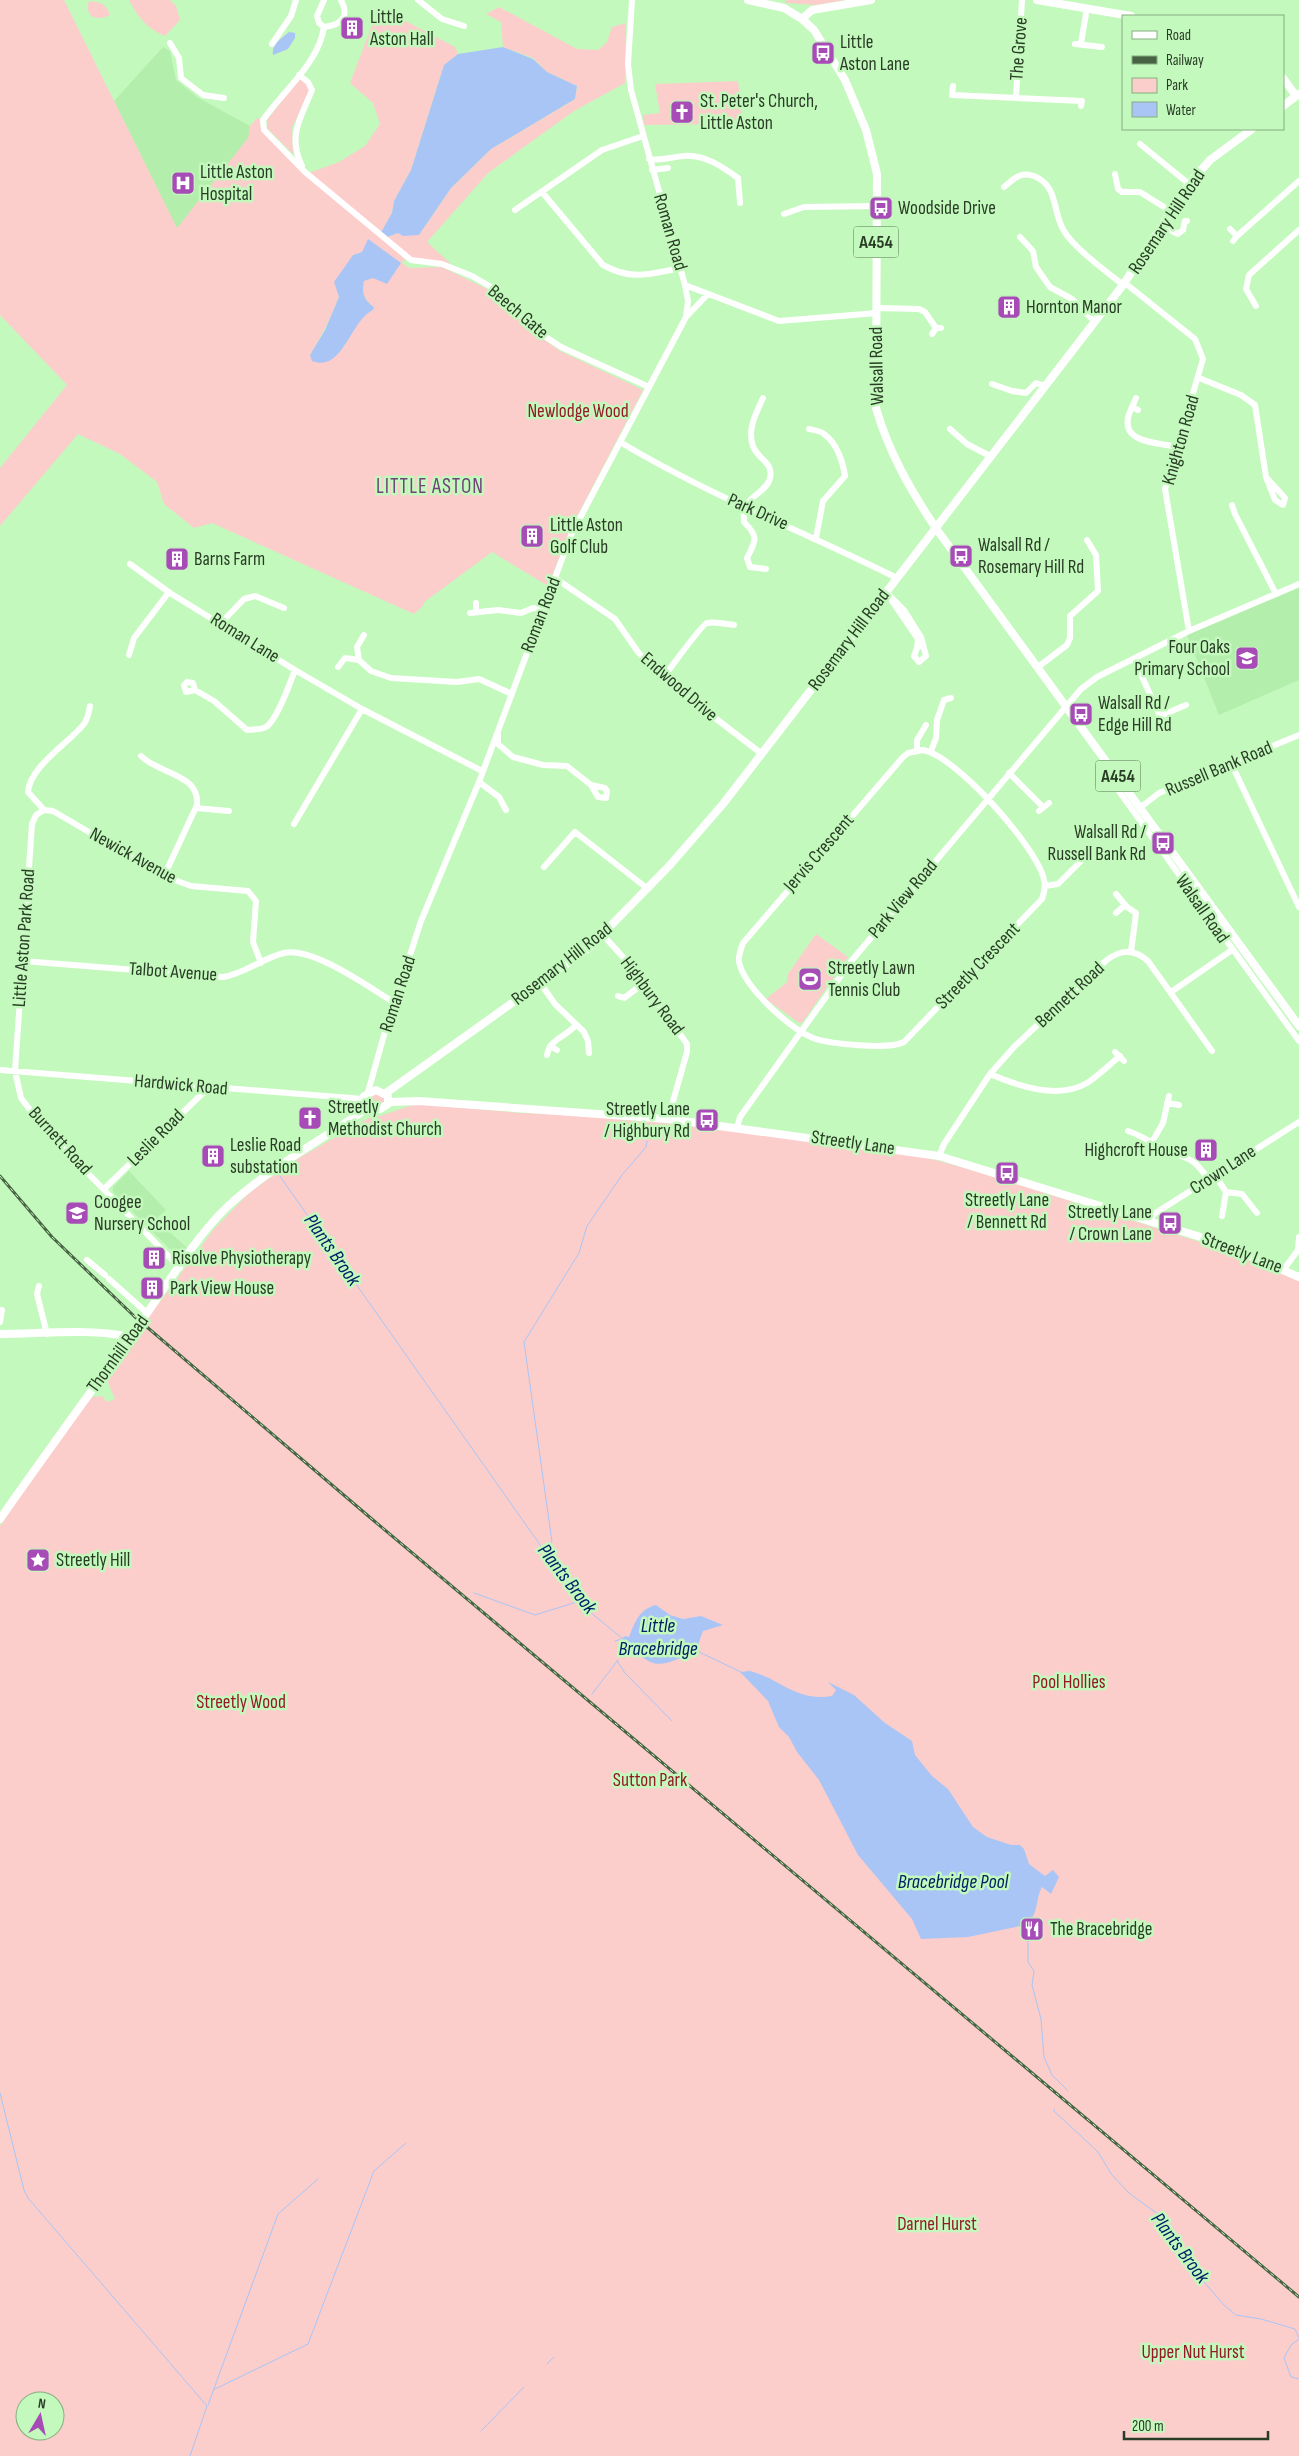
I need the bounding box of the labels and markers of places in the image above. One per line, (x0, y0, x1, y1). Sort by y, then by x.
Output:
place label: Little Aston Hall (369, 6, 434, 51)
building icon: Little Aston Hall (339, 15, 365, 41)
place label: Little Aston Lane (839, 31, 910, 76)
bus stop icon: Little Aston Lane (810, 40, 836, 66)
place label: St. Peter's Church, Little Aston (700, 90, 818, 135)
church icon: St. Peter's Church, Little Aston (669, 99, 695, 125)
place label: Little Aston Hospital (200, 161, 273, 206)
hospital icon: Little Aston Hospital (170, 170, 196, 196)
bus stop icon: Woodside Drive (868, 195, 894, 221)
place label: Woodside Drive (898, 197, 996, 220)
building icon: Hornton Manor (996, 294, 1022, 320)
place label: Hornton Manor (1026, 296, 1123, 319)
place label: Little Aston Golf Club (550, 514, 623, 559)
building icon: Little Aston Golf Club (519, 523, 545, 549)
place label: Walsall Rd / Rosemary Hill Rd (978, 534, 1084, 579)
bus stop icon: Walsall Rd / Rosemary Hill Rd (948, 543, 974, 569)
building icon: Barns Farm (164, 546, 190, 572)
place label: Barns Farm (194, 548, 265, 571)
place label: Four Oaks Primary School (1134, 636, 1230, 681)
school or university icon: Four Oaks Primary School (1234, 645, 1260, 671)
place label: Walsall Rd / Edge Hill Rd (1098, 692, 1172, 737)
bus stop icon: Walsall Rd / Edge Hill Rd (1068, 701, 1094, 727)
place label: Walsall Rd / Russell Bank Rd (1047, 821, 1146, 866)
bus stop icon: Walsall Rd / Russell Bank Rd (1150, 830, 1176, 856)
place label: Streetly Lawn Tennis Club (828, 957, 915, 1002)
sports icon: Streetly Lawn Tennis Club (797, 966, 823, 992)
place label: Streetly Methodist Church (328, 1096, 442, 1141)
place label: Streetly Lane / Highbury Rd (604, 1098, 690, 1143)
church icon: Streetly Methodist Church (297, 1105, 323, 1131)
bus stop icon: Streetly Lane / Highbury Rd (694, 1107, 720, 1133)
place label: Leslie Road substation (230, 1134, 301, 1179)
building icon: Highcroft House (1193, 1137, 1219, 1163)
place label: Highcroft House (1084, 1139, 1188, 1162)
building icon: Leslie Road substation (200, 1143, 226, 1169)
bus stop icon: Streetly Lane / Bennett Rd (994, 1160, 1020, 1186)
place label: Streetly Lane / Bennett Rd (965, 1189, 1049, 1234)
place label: Coogee Nursery School (94, 1191, 190, 1236)
school or university icon: Coogee Nursery School (64, 1200, 90, 1226)
place label: Streetly Lane / Crown Lane (1068, 1201, 1152, 1246)
bus stop icon: Streetly Lane / Crown Lane (1157, 1210, 1183, 1236)
building icon: Risolve Physiotherapy (141, 1245, 167, 1271)
place label: Risolve Physiotherapy (172, 1247, 312, 1270)
building icon: Park View House (139, 1275, 165, 1301)
place label: Park View House (170, 1277, 274, 1300)
place icon: Streetly Hill (25, 1547, 51, 1573)
place label: Streetly Hill (56, 1549, 130, 1572)
restaurant icon: The Bracebridge (1019, 1916, 1045, 1942)
place label: The Bracebridge (1050, 1918, 1152, 1941)

